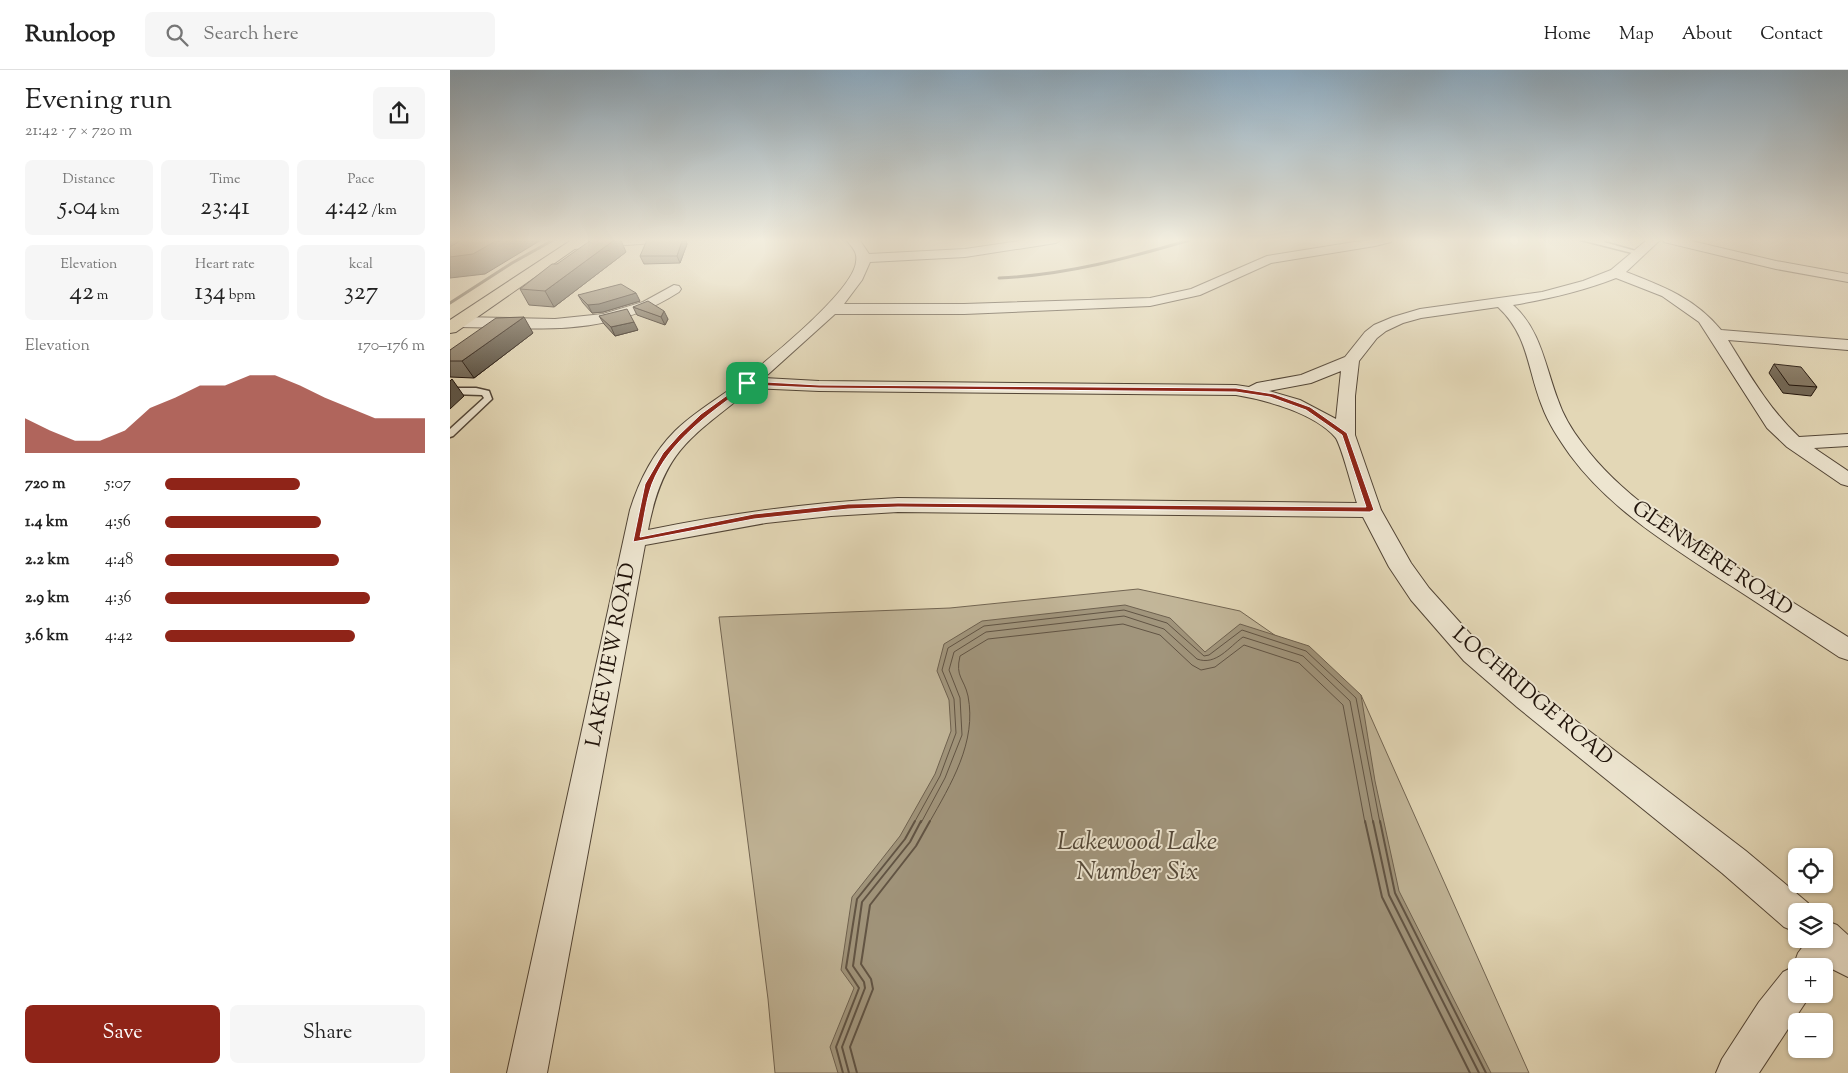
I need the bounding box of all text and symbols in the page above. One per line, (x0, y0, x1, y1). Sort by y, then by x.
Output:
search box (145, 12, 495, 57)
text: Runloop (25, 18, 115, 52)
icon: search (163, 21, 191, 49)
text: Search here (203, 21, 299, 48)
text: Home (1544, 22, 1591, 48)
text: Map (1619, 22, 1654, 48)
text: About (1682, 22, 1732, 48)
text: Contact (1760, 22, 1823, 48)
text: Evening run (25, 81, 172, 121)
button: share (373, 87, 425, 139)
text: 21:42 · 7 × 720 m (25, 120, 132, 143)
text: Distance (63, 170, 115, 190)
text: Time (209, 170, 241, 190)
text: Pace (348, 170, 374, 190)
text: 5.04 (59, 190, 97, 226)
text: 23:41 (200, 190, 250, 226)
text: 4:42 (325, 190, 369, 226)
text: km (97, 201, 119, 221)
text: /km (369, 201, 397, 221)
text: Elevation (61, 255, 117, 275)
text: Heart rate (195, 255, 255, 275)
text: kcal (349, 255, 373, 275)
text: 42 (70, 275, 94, 311)
text: 134 (194, 275, 226, 311)
text: 327 (344, 275, 378, 311)
text: m (94, 286, 108, 306)
text: bpm (226, 286, 256, 306)
text: Elevation (25, 335, 90, 358)
text: 170–176 m (357, 335, 425, 358)
pin (726, 362, 768, 404)
icon: arrive (733, 369, 761, 397)
text: 720 m (25, 473, 65, 496)
text: 5:07 (105, 473, 131, 496)
street label: GLENMERE ROAD (1625, 494, 1799, 624)
text: 1.4 km (25, 511, 68, 534)
text: 4:56 (105, 511, 131, 534)
text: 2.2 km (25, 549, 69, 572)
text: 4:48 (105, 549, 133, 572)
street label: LAKEVIEW ROAD (579, 560, 645, 750)
text: 2.9 km (25, 587, 69, 610)
text: 4:36 (105, 587, 132, 610)
street label: LOCHRIDGE ROAD (1445, 621, 1619, 773)
text: 3.6 km (25, 625, 69, 648)
text: 4:42 (105, 625, 133, 648)
water label: Lakewood Lake Number Six (1057, 824, 1217, 891)
map controls (1788, 848, 1833, 1058)
button: locate (1788, 848, 1833, 893)
button: layers (1788, 903, 1833, 948)
button: + (1788, 958, 1833, 1003)
button: Save (25, 1005, 220, 1063)
button: Share (230, 1005, 425, 1063)
button: − (1788, 1013, 1833, 1058)

